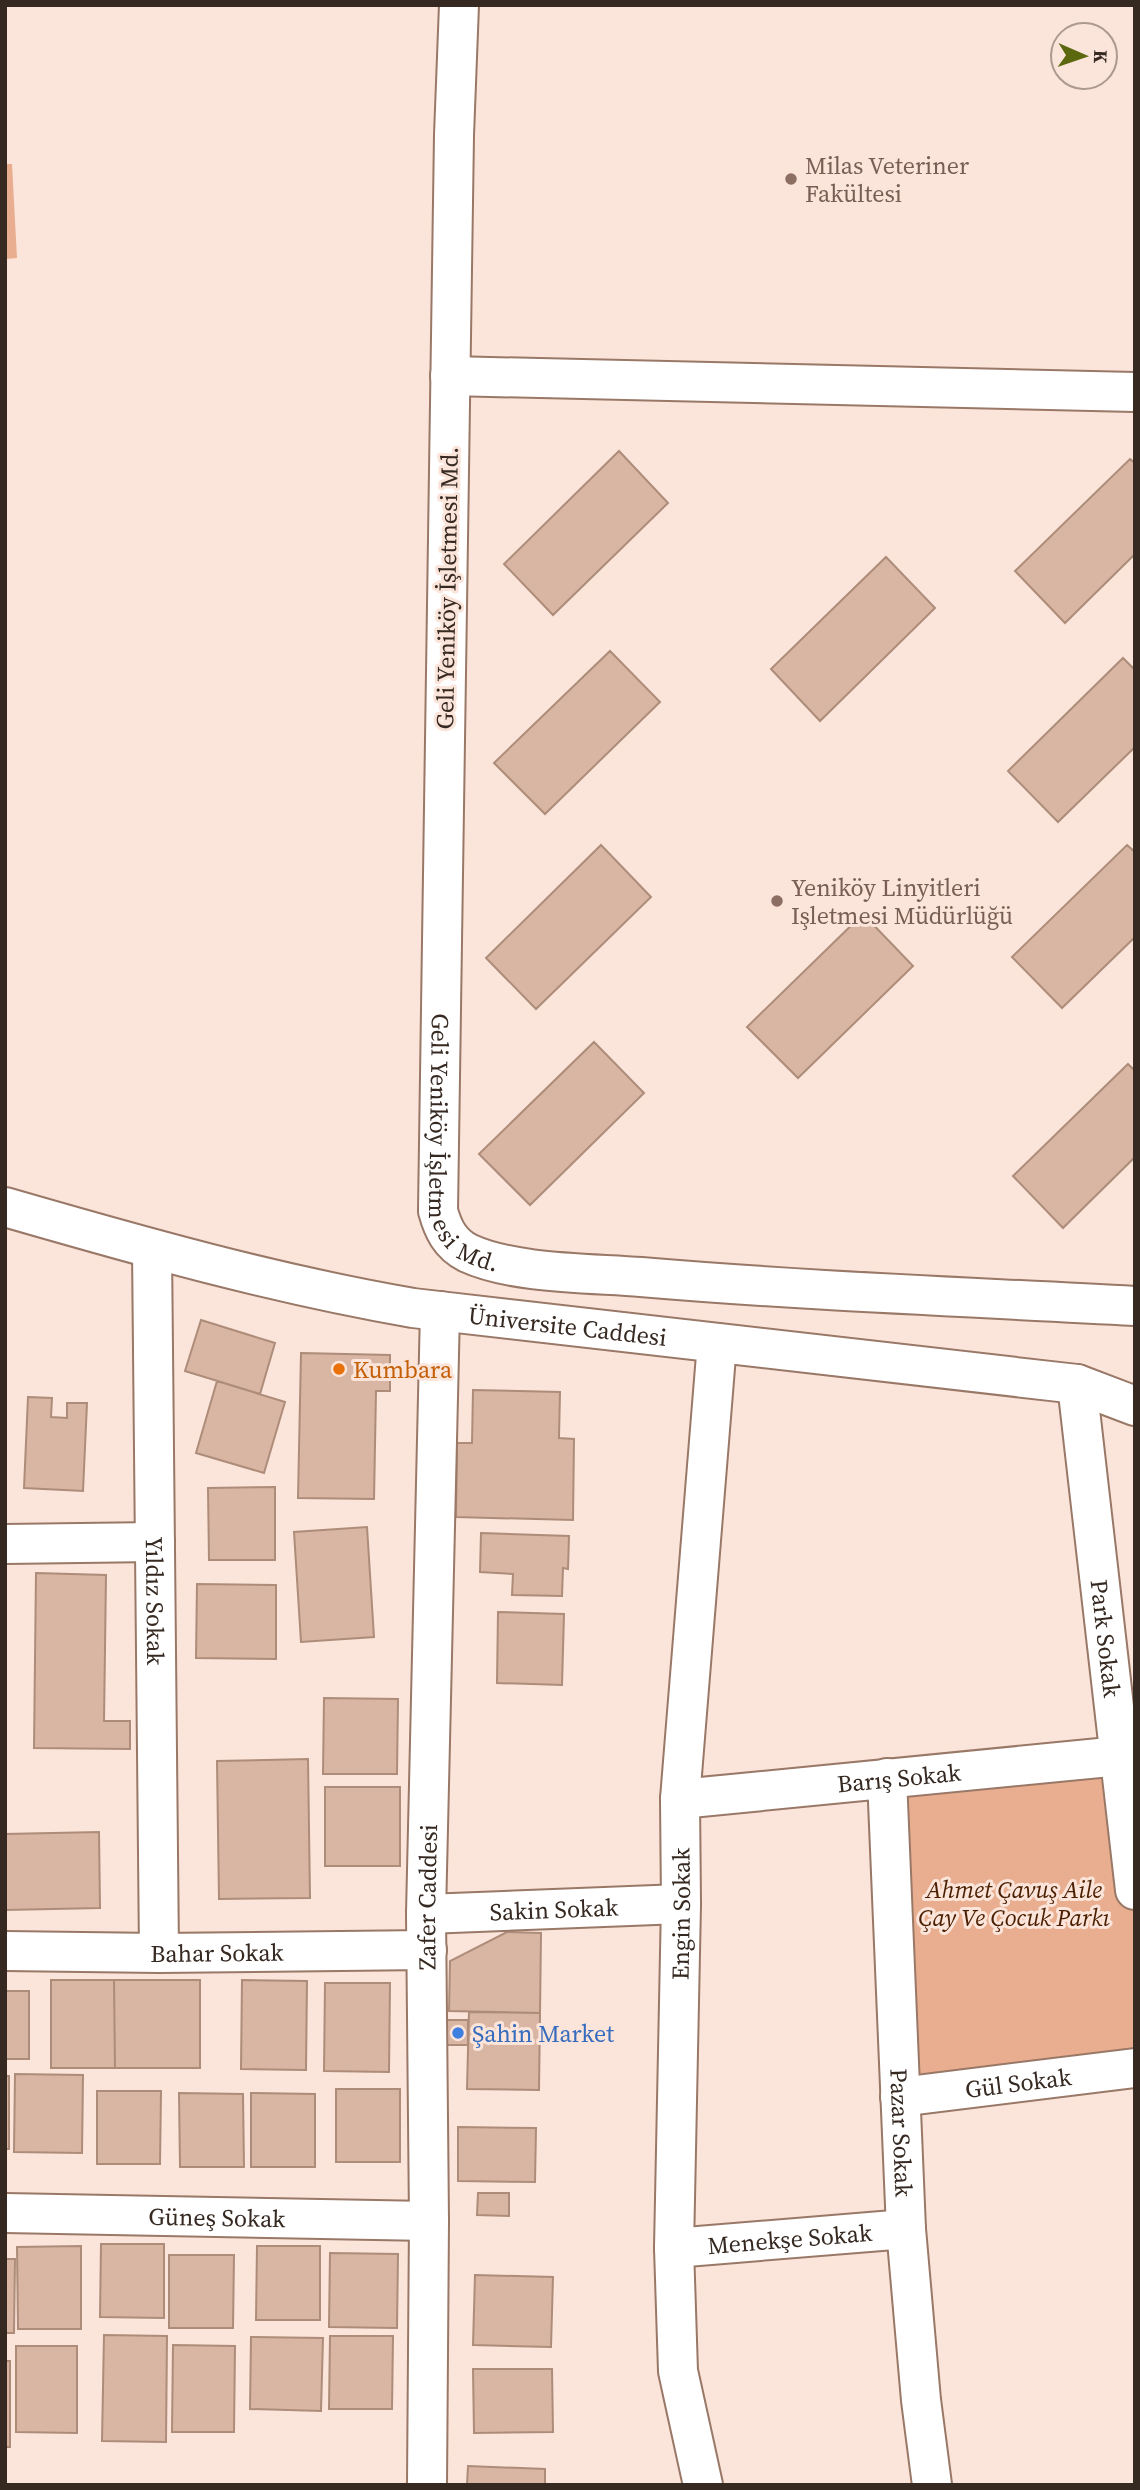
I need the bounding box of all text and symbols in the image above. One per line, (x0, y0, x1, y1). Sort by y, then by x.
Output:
north arrow (1049, 21, 1119, 91)
text: K (1088, 50, 1114, 64)
place label: Milas Veteriner Fakültesi (805, 149, 969, 210)
marker: Milas Veteriner Fakültesi (783, 171, 799, 187)
street label: Geli Yeniköy İşletmesi Md. (428, 446, 466, 730)
place label: Yeniköy Linyitleri Işletmesi Müdürlüğü (791, 871, 1013, 932)
marker: Yeniköy Linyitleri Işletmesi Müdürlüğü (769, 893, 785, 909)
street label: Geli Yeniköy İşletmesi Md. (421, 1013, 502, 1279)
street label: Üniversite Caddesi (466, 1298, 668, 1353)
place label: Kumbara (353, 1353, 453, 1386)
marker: Kumbara (331, 1361, 347, 1377)
street label: Yıldız Sokak (138, 1536, 173, 1666)
street label: Park Sokak (1083, 1578, 1129, 1700)
street label: Barış Sokak (836, 1755, 963, 1800)
street label: Zafer Caddesi (410, 1824, 445, 1970)
street label: Engin Sokak (663, 1847, 698, 1980)
park label: Ahmet Çavuş Aile Çay Ve Çocuk Parkı (918, 1873, 1110, 1934)
street label: Sakin Sokak (489, 1890, 620, 1928)
street label: Bahar Sokak (150, 1935, 285, 1970)
place label: Şahin Market (472, 2017, 614, 2050)
marker: Şahin Market (450, 2025, 466, 2041)
street label: Gül Sokak (963, 2059, 1074, 2105)
street label: Pazar Sokak (883, 2068, 921, 2199)
street label: Güneş Sokak (148, 2199, 287, 2235)
street label: Menekşe Sokak (706, 2215, 874, 2262)

